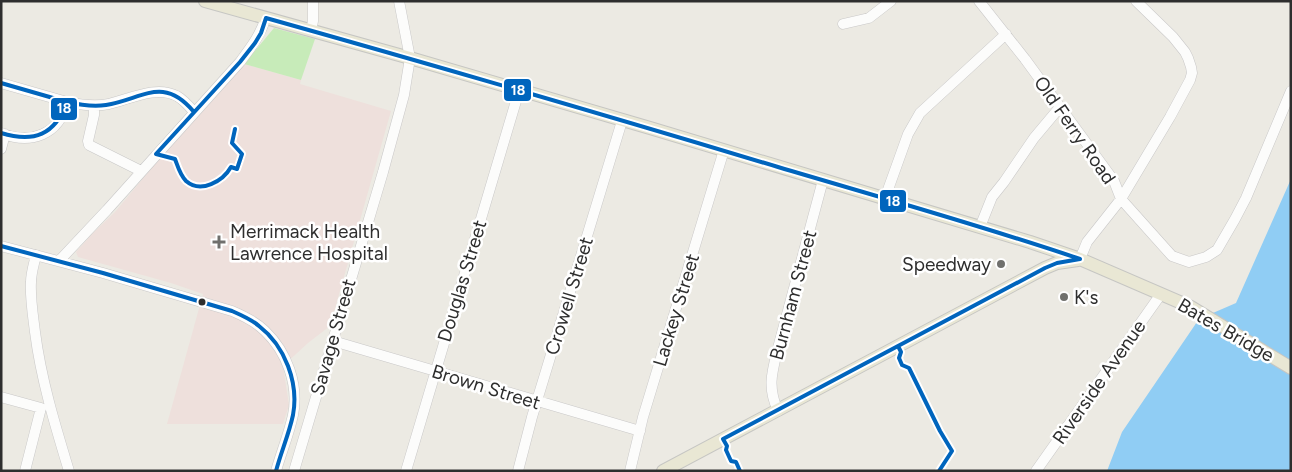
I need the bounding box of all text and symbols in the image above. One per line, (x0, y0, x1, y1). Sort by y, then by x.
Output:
street label: Old Ferry Road (1029, 72, 1121, 188)
line badge: 18 (503, 78, 532, 102)
text: 18 (511, 82, 525, 99)
line badge: 18 (50, 97, 78, 121)
text: 18 (57, 100, 71, 117)
line badge: 18 (879, 189, 907, 213)
text: 18 (886, 193, 900, 210)
street label: Douglas Street (433, 217, 491, 345)
place label: Merrimack Health Lawrence Hospital (230, 220, 388, 265)
street label: Burnham Street (765, 228, 821, 362)
street label: Crowell Street (540, 234, 598, 358)
marker: Merrimack Health Lawrence Hospital (212, 235, 226, 249)
street label: Lackey Street (648, 251, 704, 369)
place label: Speedway (902, 253, 991, 276)
marker: Speedway (995, 258, 1007, 270)
street label: Savage Street (305, 276, 361, 398)
place label: K's (1074, 286, 1098, 309)
marker: K's (1058, 291, 1070, 303)
street label: Bates Bridge (1174, 293, 1278, 367)
unlabelled marker (197, 297, 207, 307)
street label: Riverside Avenue (1048, 315, 1150, 449)
street label: Brown Street (429, 360, 543, 414)

